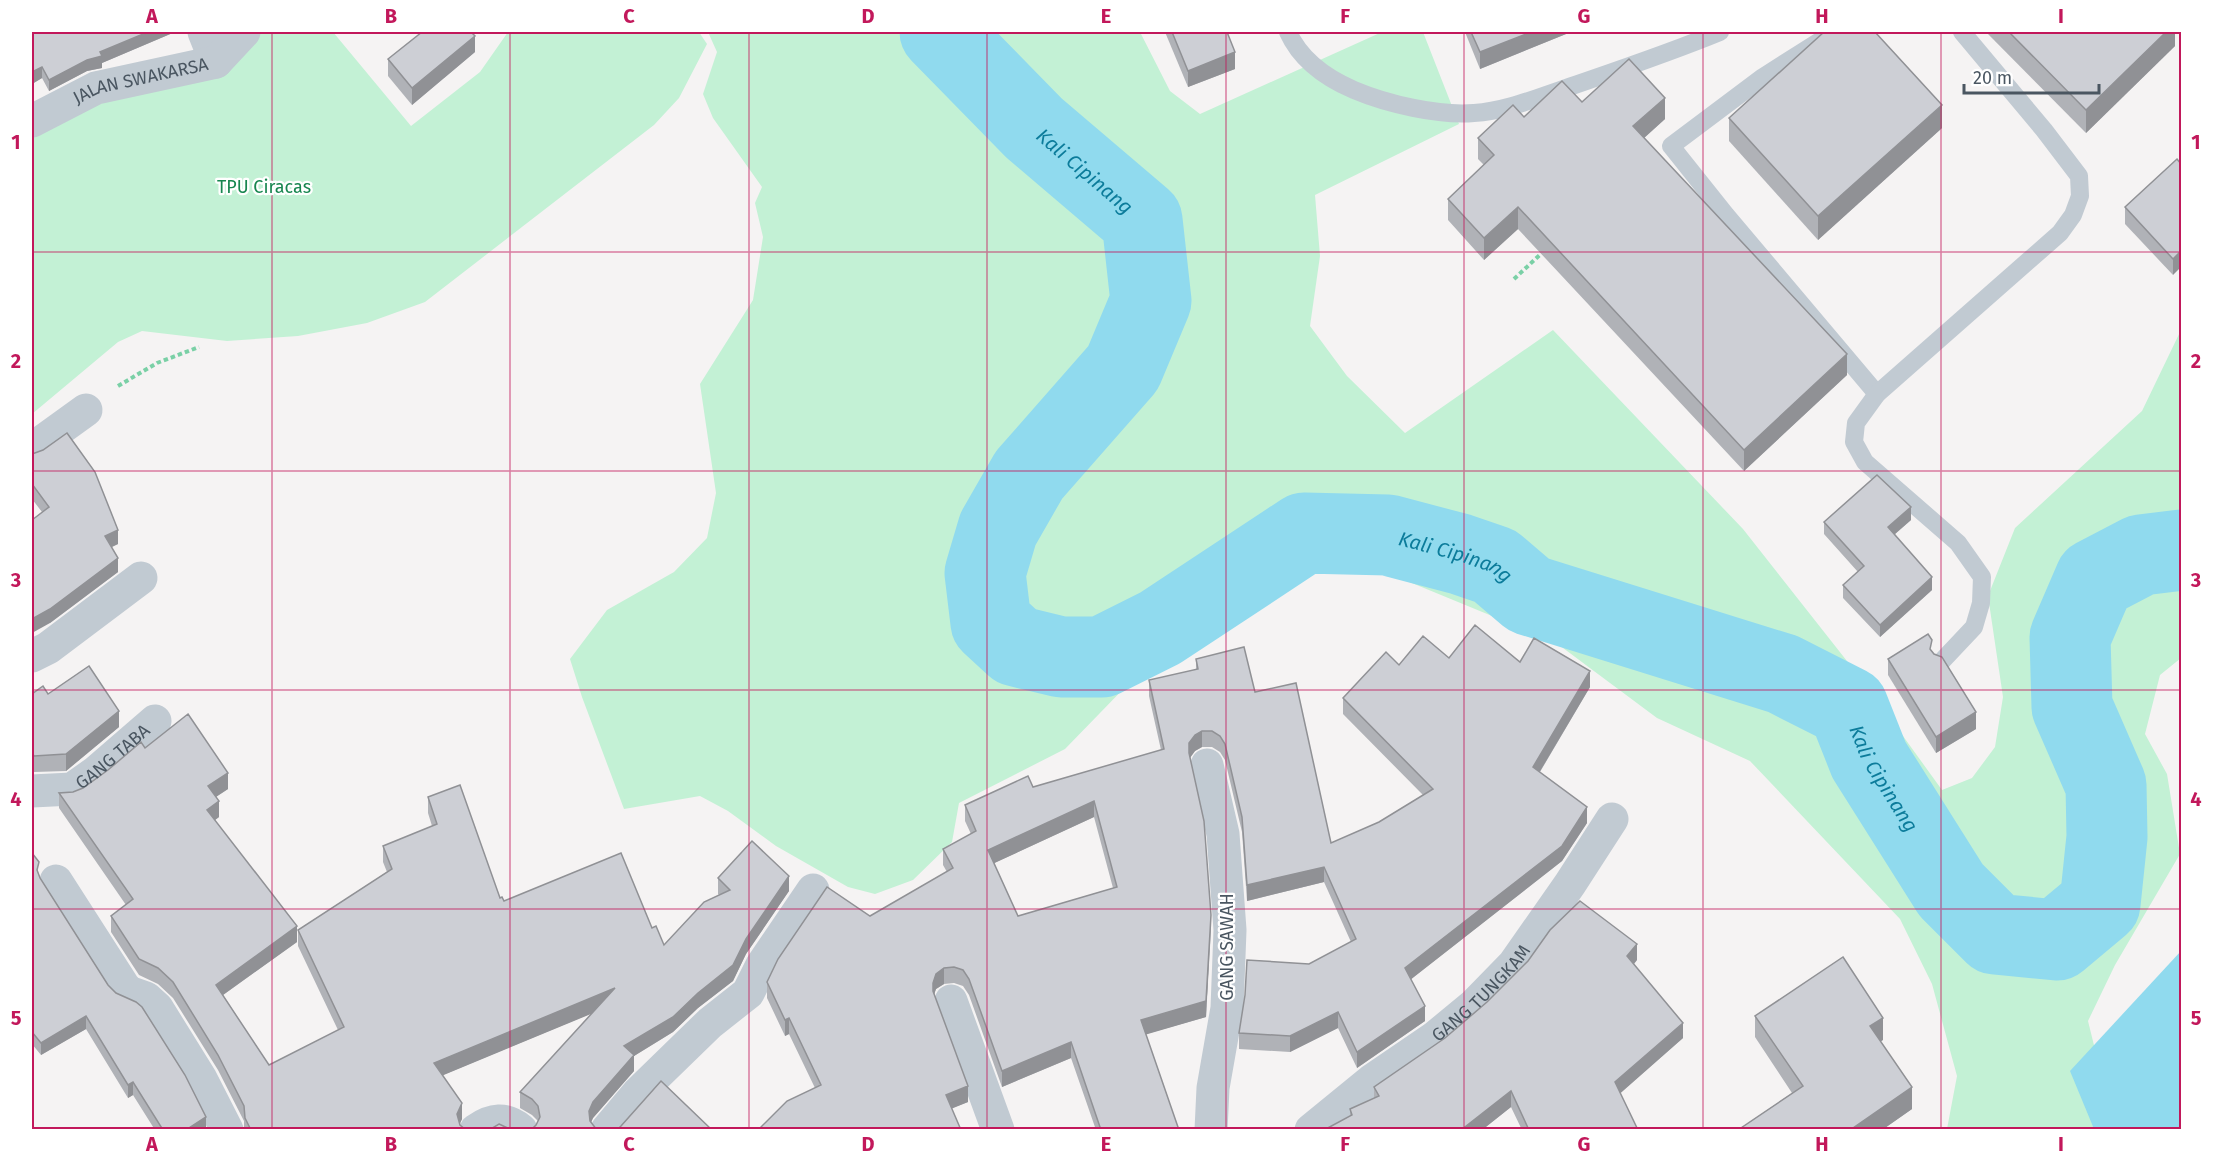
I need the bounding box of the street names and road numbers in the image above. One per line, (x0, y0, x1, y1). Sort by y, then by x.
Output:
street label: JALAN SWAKARSA (69, 53, 211, 109)
street label: GANG TABA (71, 719, 155, 794)
street label: GANG SAWAH (1216, 893, 1238, 1001)
street label: GANG TUNGKAM (1427, 940, 1535, 1046)

